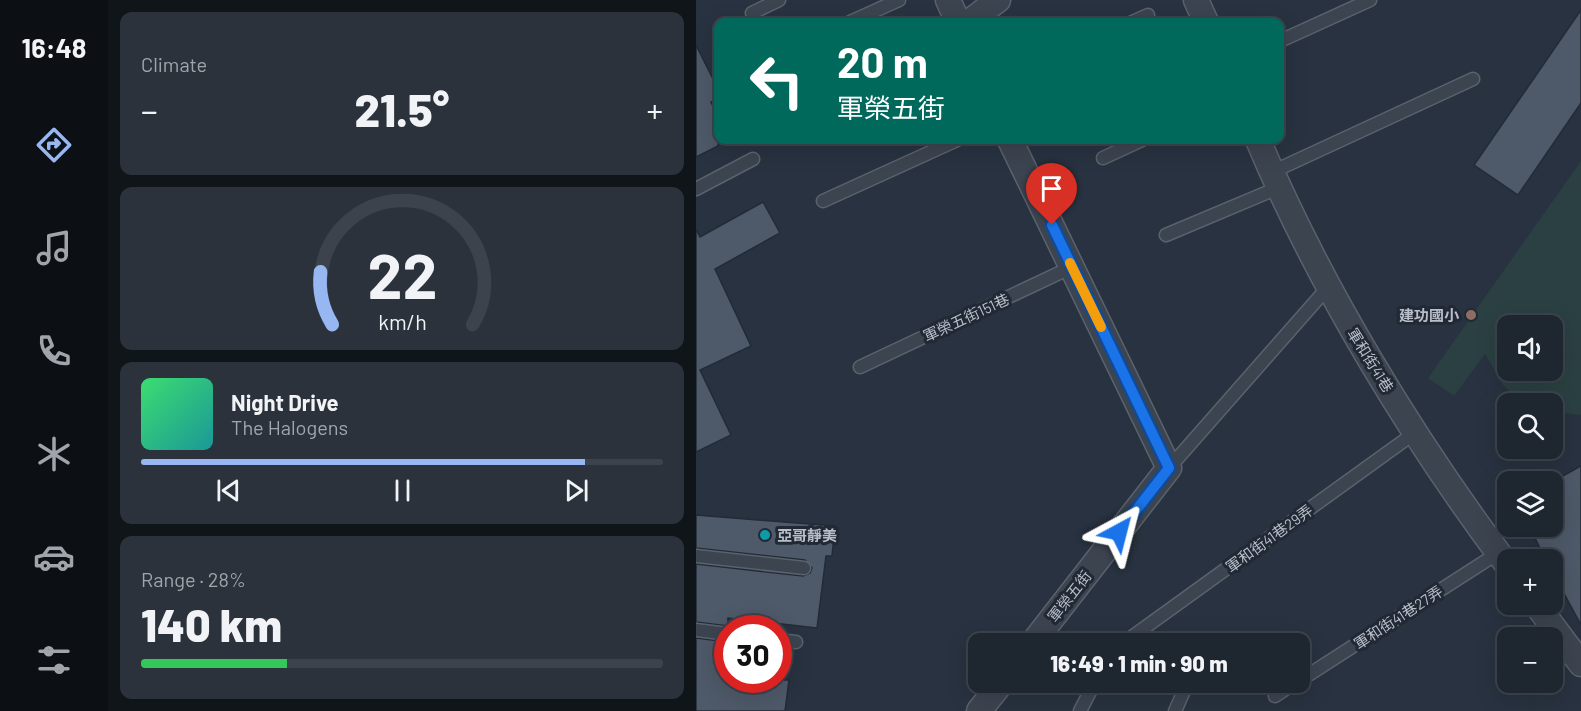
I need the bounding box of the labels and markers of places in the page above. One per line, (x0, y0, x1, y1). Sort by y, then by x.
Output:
pin (1026, 163, 1077, 225)
place label: 建功國小 (1399, 306, 1460, 324)
marker: 建功國小 (1464, 308, 1478, 322)
place label: 亞哥靜美 (777, 526, 837, 544)
marker: 亞哥靜美 (758, 528, 772, 542)

